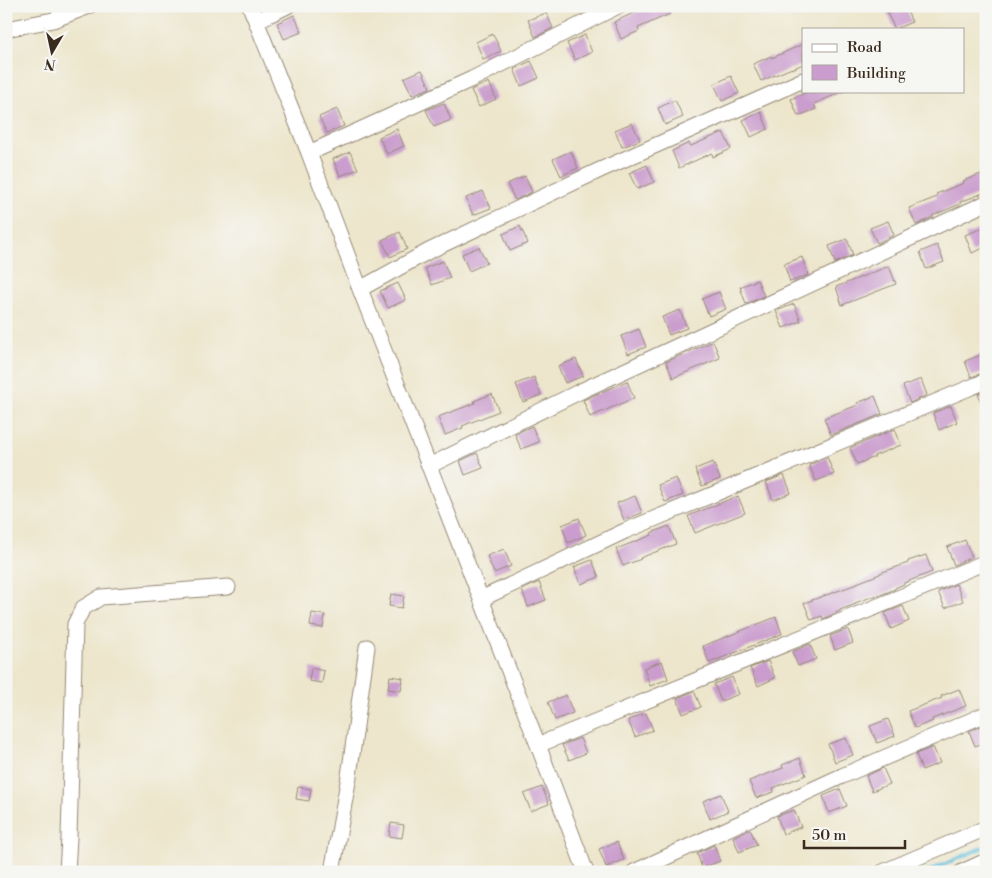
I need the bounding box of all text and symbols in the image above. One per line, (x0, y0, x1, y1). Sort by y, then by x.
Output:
north arrow (28, 28, 78, 78)
legend (802, 28, 964, 92)
text: Road (847, 38, 882, 57)
text: N (43, 54, 57, 74)
text: Building (846, 64, 906, 83)
scale bar (804, 818, 906, 850)
text: 50 m (812, 826, 846, 845)

